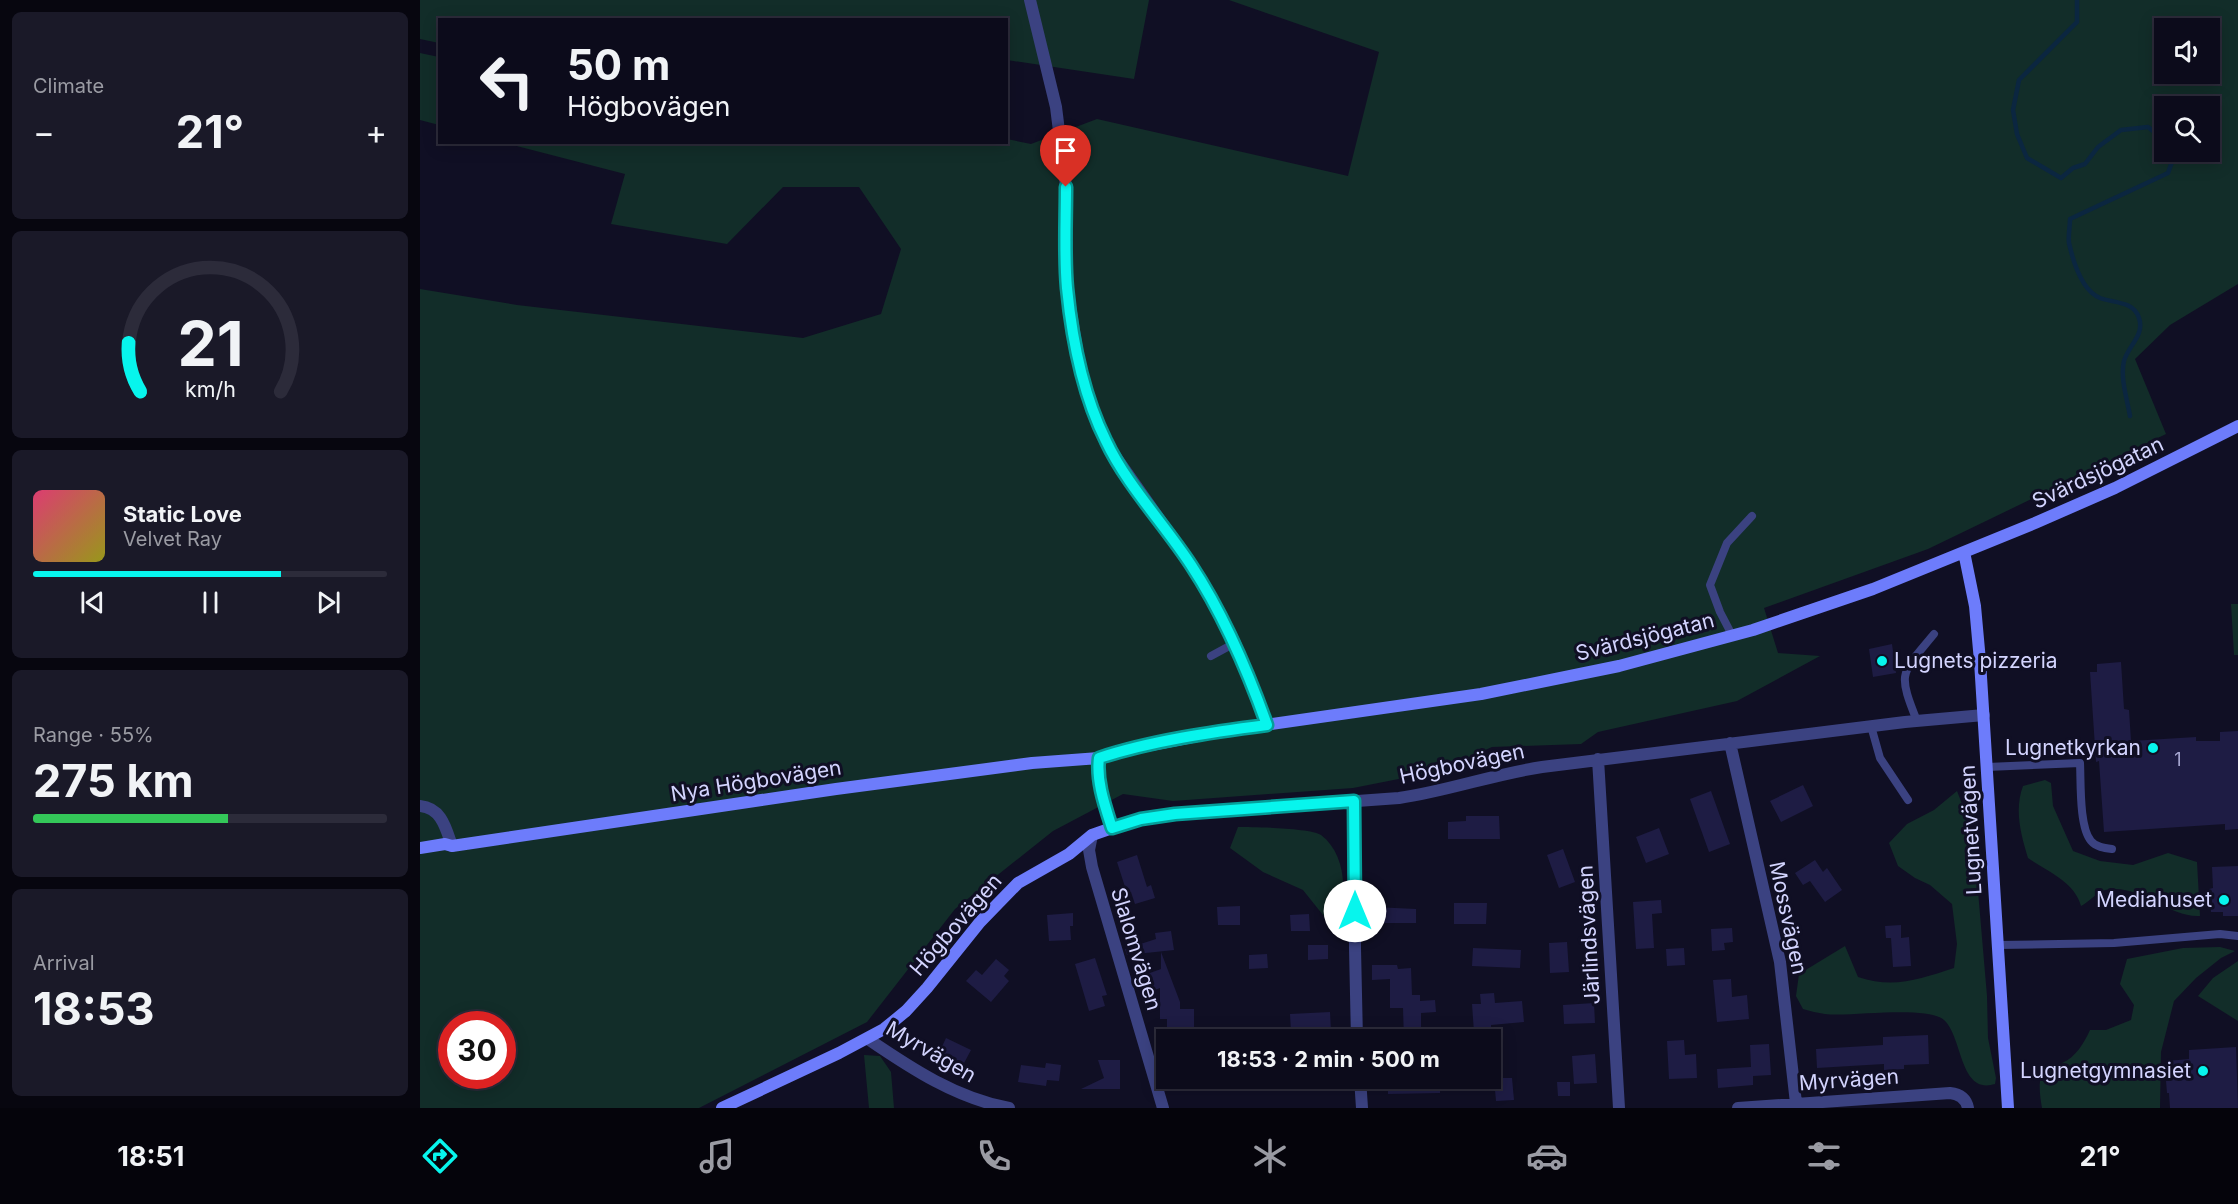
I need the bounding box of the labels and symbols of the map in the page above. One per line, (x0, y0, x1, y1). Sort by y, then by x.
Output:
pin (1040, 125, 1091, 187)
street label: Svärdsjögatan (2028, 431, 2167, 514)
street label: Svärdsjögatan (1573, 607, 1717, 666)
place label: Lugnets pizzeria (1894, 648, 2058, 673)
marker: Lugnets pizzeria (1875, 654, 1889, 668)
place label: Lugnetkyrkan (2005, 735, 2141, 760)
street label: Högbovägen (1397, 738, 1527, 789)
marker: Lugnetkyrkan (2146, 741, 2160, 755)
house number: 1 (2174, 749, 2182, 770)
street label: Nya Högbovägen (669, 755, 843, 806)
street label: Lugnetvägen (1955, 764, 1986, 896)
street label: Mossvägen (1764, 859, 1813, 977)
street label: Järlindsvägen (1572, 865, 1605, 1005)
street label: Högbovägen (904, 868, 1007, 981)
position arrow (1323, 879, 1387, 943)
street label: Slalomvägen (1106, 884, 1167, 1013)
place label: Mediahuset (2096, 887, 2212, 912)
marker: Mediahuset (2217, 893, 2231, 907)
speed limit sign: 30 (438, 1011, 516, 1089)
street label: Myrvägen (882, 1016, 981, 1087)
place label: Lugnetgymnasiet (2020, 1058, 2191, 1083)
street label: Myrvägen (1798, 1064, 1900, 1095)
marker: Lugnetgymnasiet (2196, 1064, 2210, 1078)

